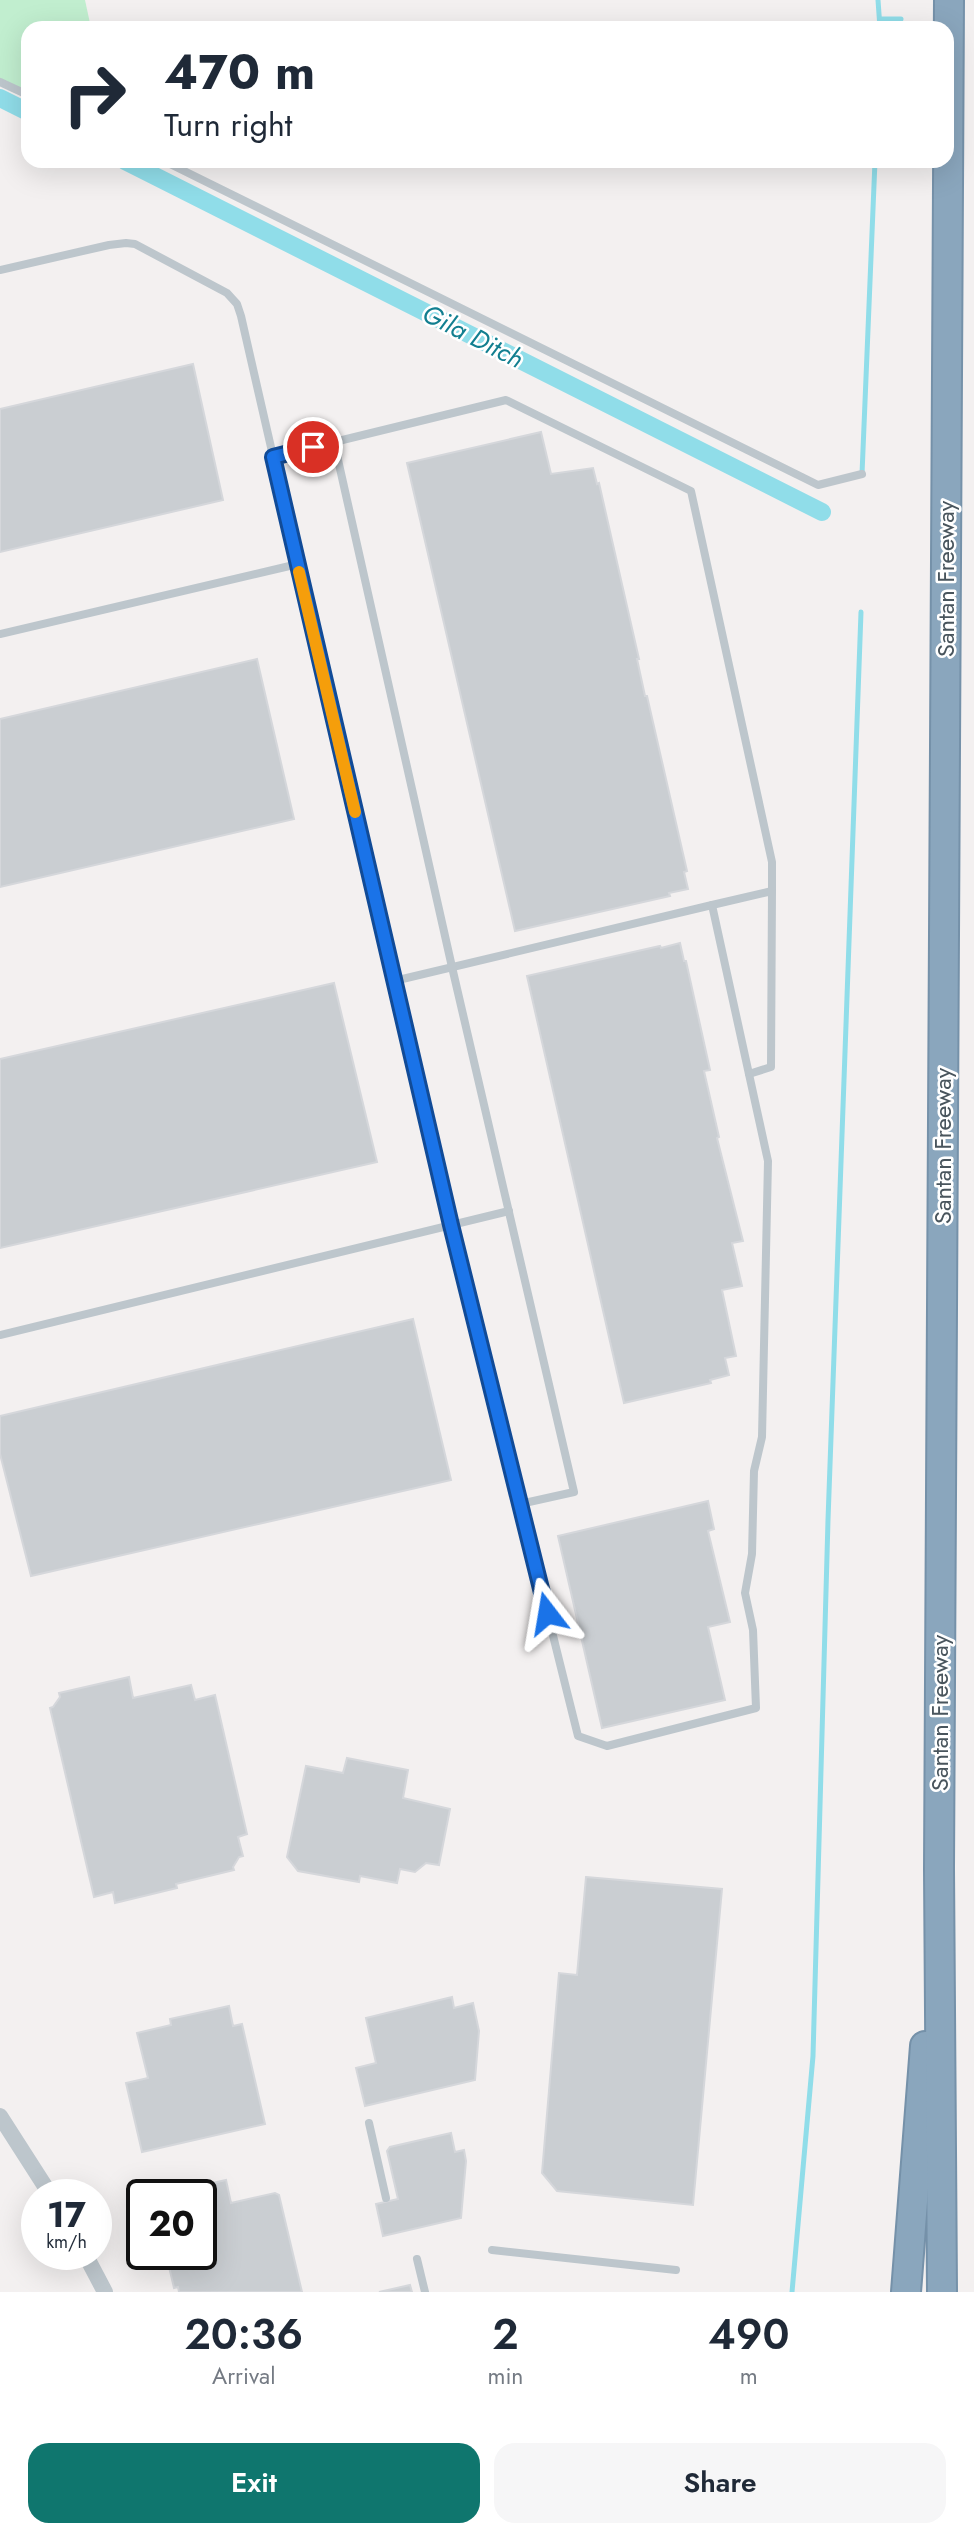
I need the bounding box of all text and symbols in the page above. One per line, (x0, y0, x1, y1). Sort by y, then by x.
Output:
text: 470 m (164, 37, 315, 107)
icon: right (49, 49, 140, 140)
text: Turn right (164, 102, 293, 148)
water label: Gila Ditch (416, 294, 530, 378)
pin (283, 417, 343, 477)
icon: arrive (294, 428, 332, 466)
street label: Santan Freeway (928, 500, 963, 657)
street label: Santan Freeway (925, 1067, 960, 1224)
position arrow (510, 1576, 584, 1650)
street label: Santan Freeway (922, 1634, 957, 1791)
speed limit sign: 20 (126, 2179, 217, 2270)
text: 17 (47, 2190, 86, 2240)
text: km/h (46, 2229, 87, 2255)
text: 20:36 (184, 2304, 303, 2365)
text: 2 (492, 2304, 519, 2365)
text: 490 (708, 2304, 790, 2365)
text: Arrival (212, 2359, 275, 2393)
text: min (487, 2359, 523, 2393)
text: m (740, 2359, 758, 2393)
button: Exit (28, 2443, 480, 2523)
button: Share (494, 2443, 946, 2523)

